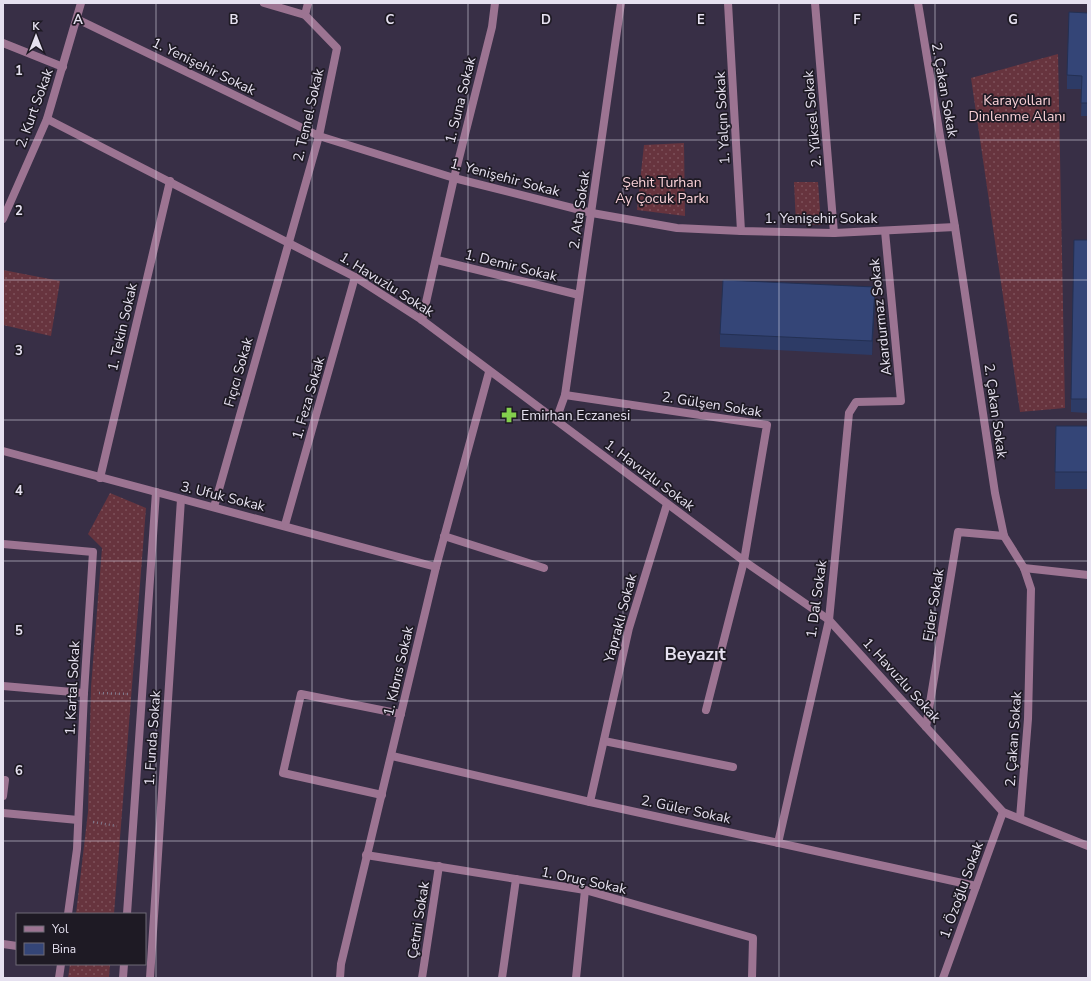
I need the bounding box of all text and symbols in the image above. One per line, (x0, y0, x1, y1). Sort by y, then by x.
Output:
text: A (73, 11, 83, 29)
text: B (230, 11, 239, 29)
text: C (386, 11, 395, 29)
text: D (541, 11, 551, 29)
text: E (697, 11, 705, 29)
text: F (853, 11, 861, 29)
text: G (1008, 11, 1018, 29)
north arrow (16, 16, 56, 56)
text: K (32, 19, 40, 34)
street label: 1. Yenişehir Sokak (149, 33, 260, 100)
street label: 2. Çakan Sokak (927, 41, 962, 140)
street label: 1. Suna Sokak (441, 54, 481, 145)
text: 1 (15, 62, 23, 80)
street label: 2. Kurt Sokak (11, 65, 58, 151)
street label: 2. Temel Sokak (289, 66, 329, 163)
street label: 2. Yüksel Sokak (799, 69, 826, 168)
street label: 1. Yalçın Sokak (711, 70, 734, 165)
park label: Karayolları Dinlenme Alanı (968, 91, 1066, 126)
street label: 1. Yenişehir Sokak (448, 154, 563, 202)
street label: 2. Ata Sokak (565, 169, 595, 250)
park label: Şehit Turhan Ay Çocuk Parkı (615, 173, 709, 208)
text: 2 (15, 202, 23, 220)
street label: 1. Yenişehir Sokak (765, 209, 878, 228)
street label: 1. Demir Sokak (463, 245, 560, 286)
street label: 1. Havuzlu Sokak (336, 248, 438, 322)
street label: Akardurmaz Sokak (865, 256, 896, 376)
street label: 1. Tekin Sokak (103, 280, 142, 373)
street label: Fıçıcı Sokak (219, 334, 258, 409)
text: 3 (15, 342, 23, 360)
street label: 1. Feza Sokak (288, 354, 330, 442)
street label: 2. Çakan Sokak (979, 362, 1012, 461)
street label: 2. Gülşen Sokak (661, 387, 764, 422)
pharmacy icon: Emirhan Eczanesi (500, 406, 518, 424)
place label: Emirhan Eczanesi (521, 406, 630, 425)
street label: 1. Havuzlu Sokak (601, 435, 699, 516)
street label: 3. Ufuk Sokak (179, 477, 268, 516)
text: 4 (15, 482, 23, 500)
street label: 1. Dal Sokak (802, 558, 832, 639)
street label: Ejder Sokak (918, 566, 949, 643)
street label: Yapraklı Sokak (599, 571, 642, 665)
text: 5 (15, 622, 23, 640)
street label: 1. Kıbrıs Sokak (379, 623, 418, 718)
street label: 1. Havuzlu Sokak (858, 634, 946, 728)
street label: 1. Kartal Sokak (61, 639, 85, 736)
district label: Beyazıt (664, 642, 726, 666)
street label: 1. Funda Sokak (140, 689, 165, 786)
street label: 2. Çakan Sokak (1001, 690, 1026, 787)
text: 6 (15, 762, 23, 780)
street label: 2. Güler Sokak (639, 791, 733, 828)
street label: 1. Özoğlu Sokak (935, 838, 988, 941)
street label: 1. Oruç Sokak (540, 862, 629, 899)
street label: Çetmi Sokak (403, 879, 434, 960)
legend (16, 913, 146, 965)
text: Yol (51, 921, 69, 937)
text: Bina (52, 941, 76, 957)

